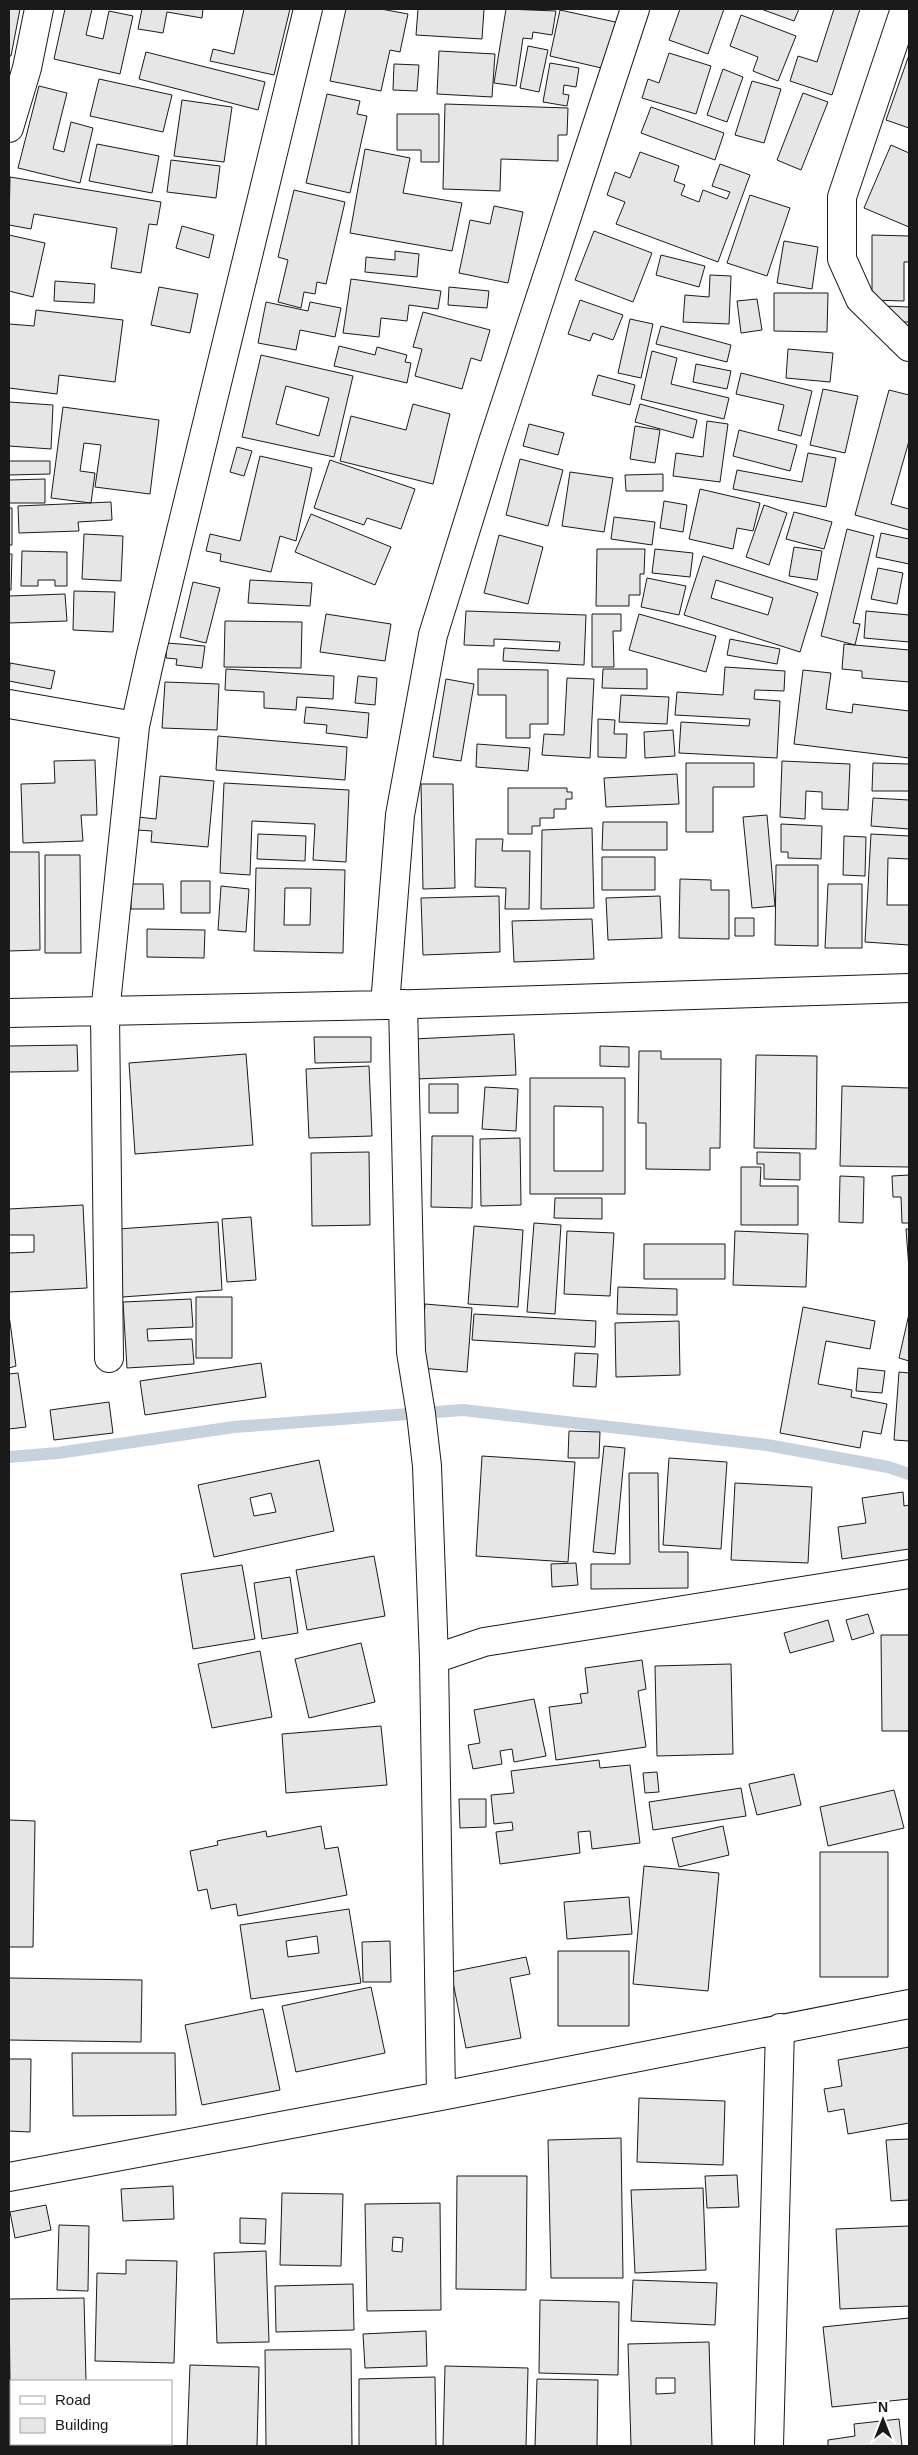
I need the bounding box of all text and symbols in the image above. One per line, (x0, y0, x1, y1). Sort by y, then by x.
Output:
legend (10, 2380, 172, 2445)
text: Road (55, 2391, 91, 2408)
north arrow (858, 2395, 908, 2445)
text: N (878, 2399, 888, 2415)
text: Building (55, 2416, 108, 2433)

